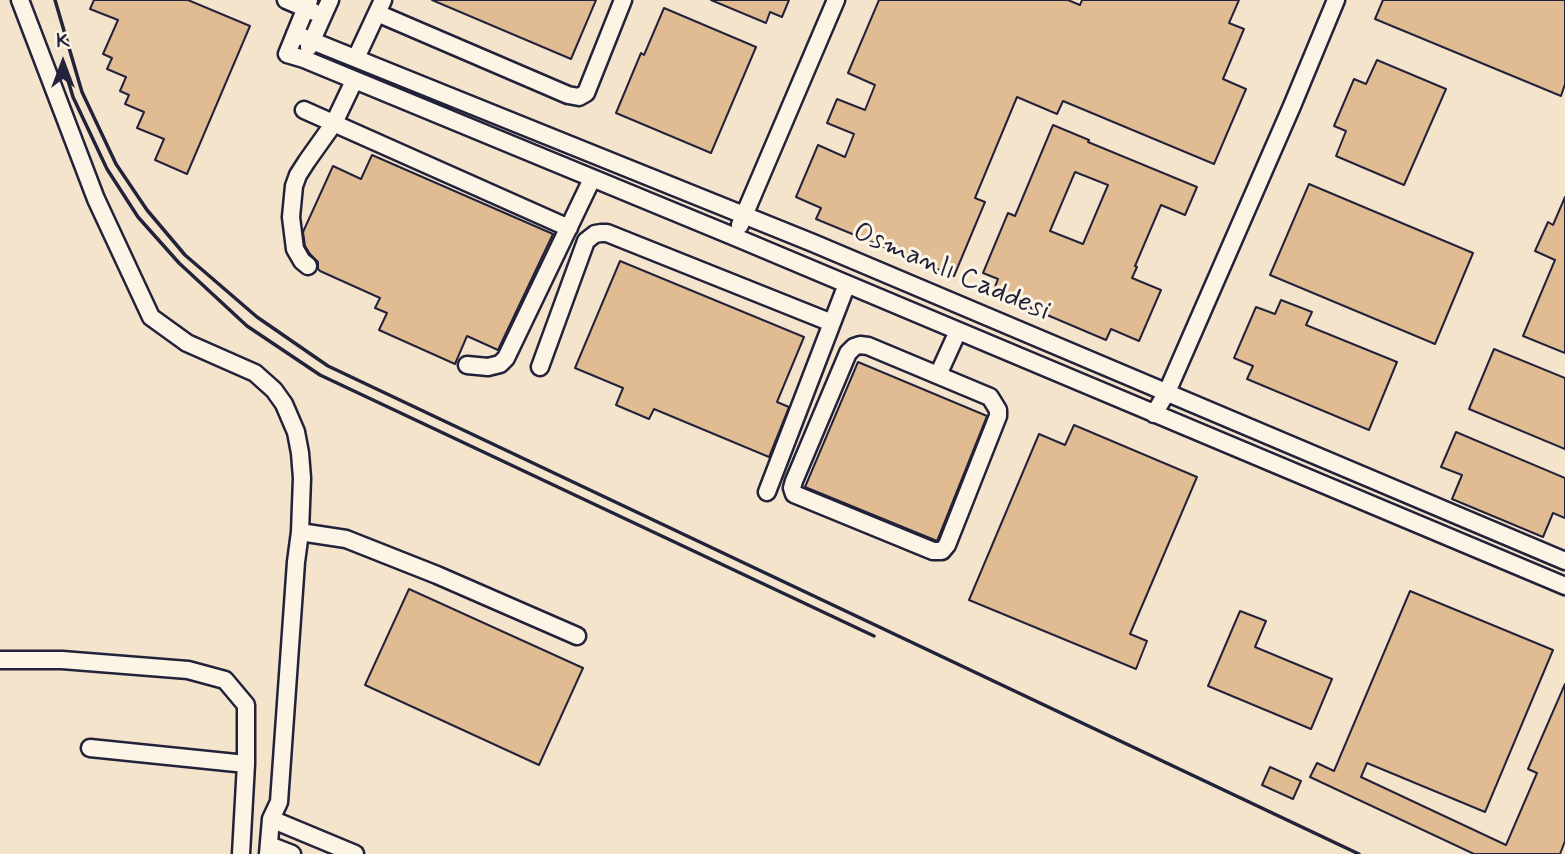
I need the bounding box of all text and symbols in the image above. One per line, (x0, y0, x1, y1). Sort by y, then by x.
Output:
north arrow (28, 28, 98, 98)
text: K (56, 29, 70, 54)
street label: Osmanlı Caddesi (847, 216, 1055, 330)

